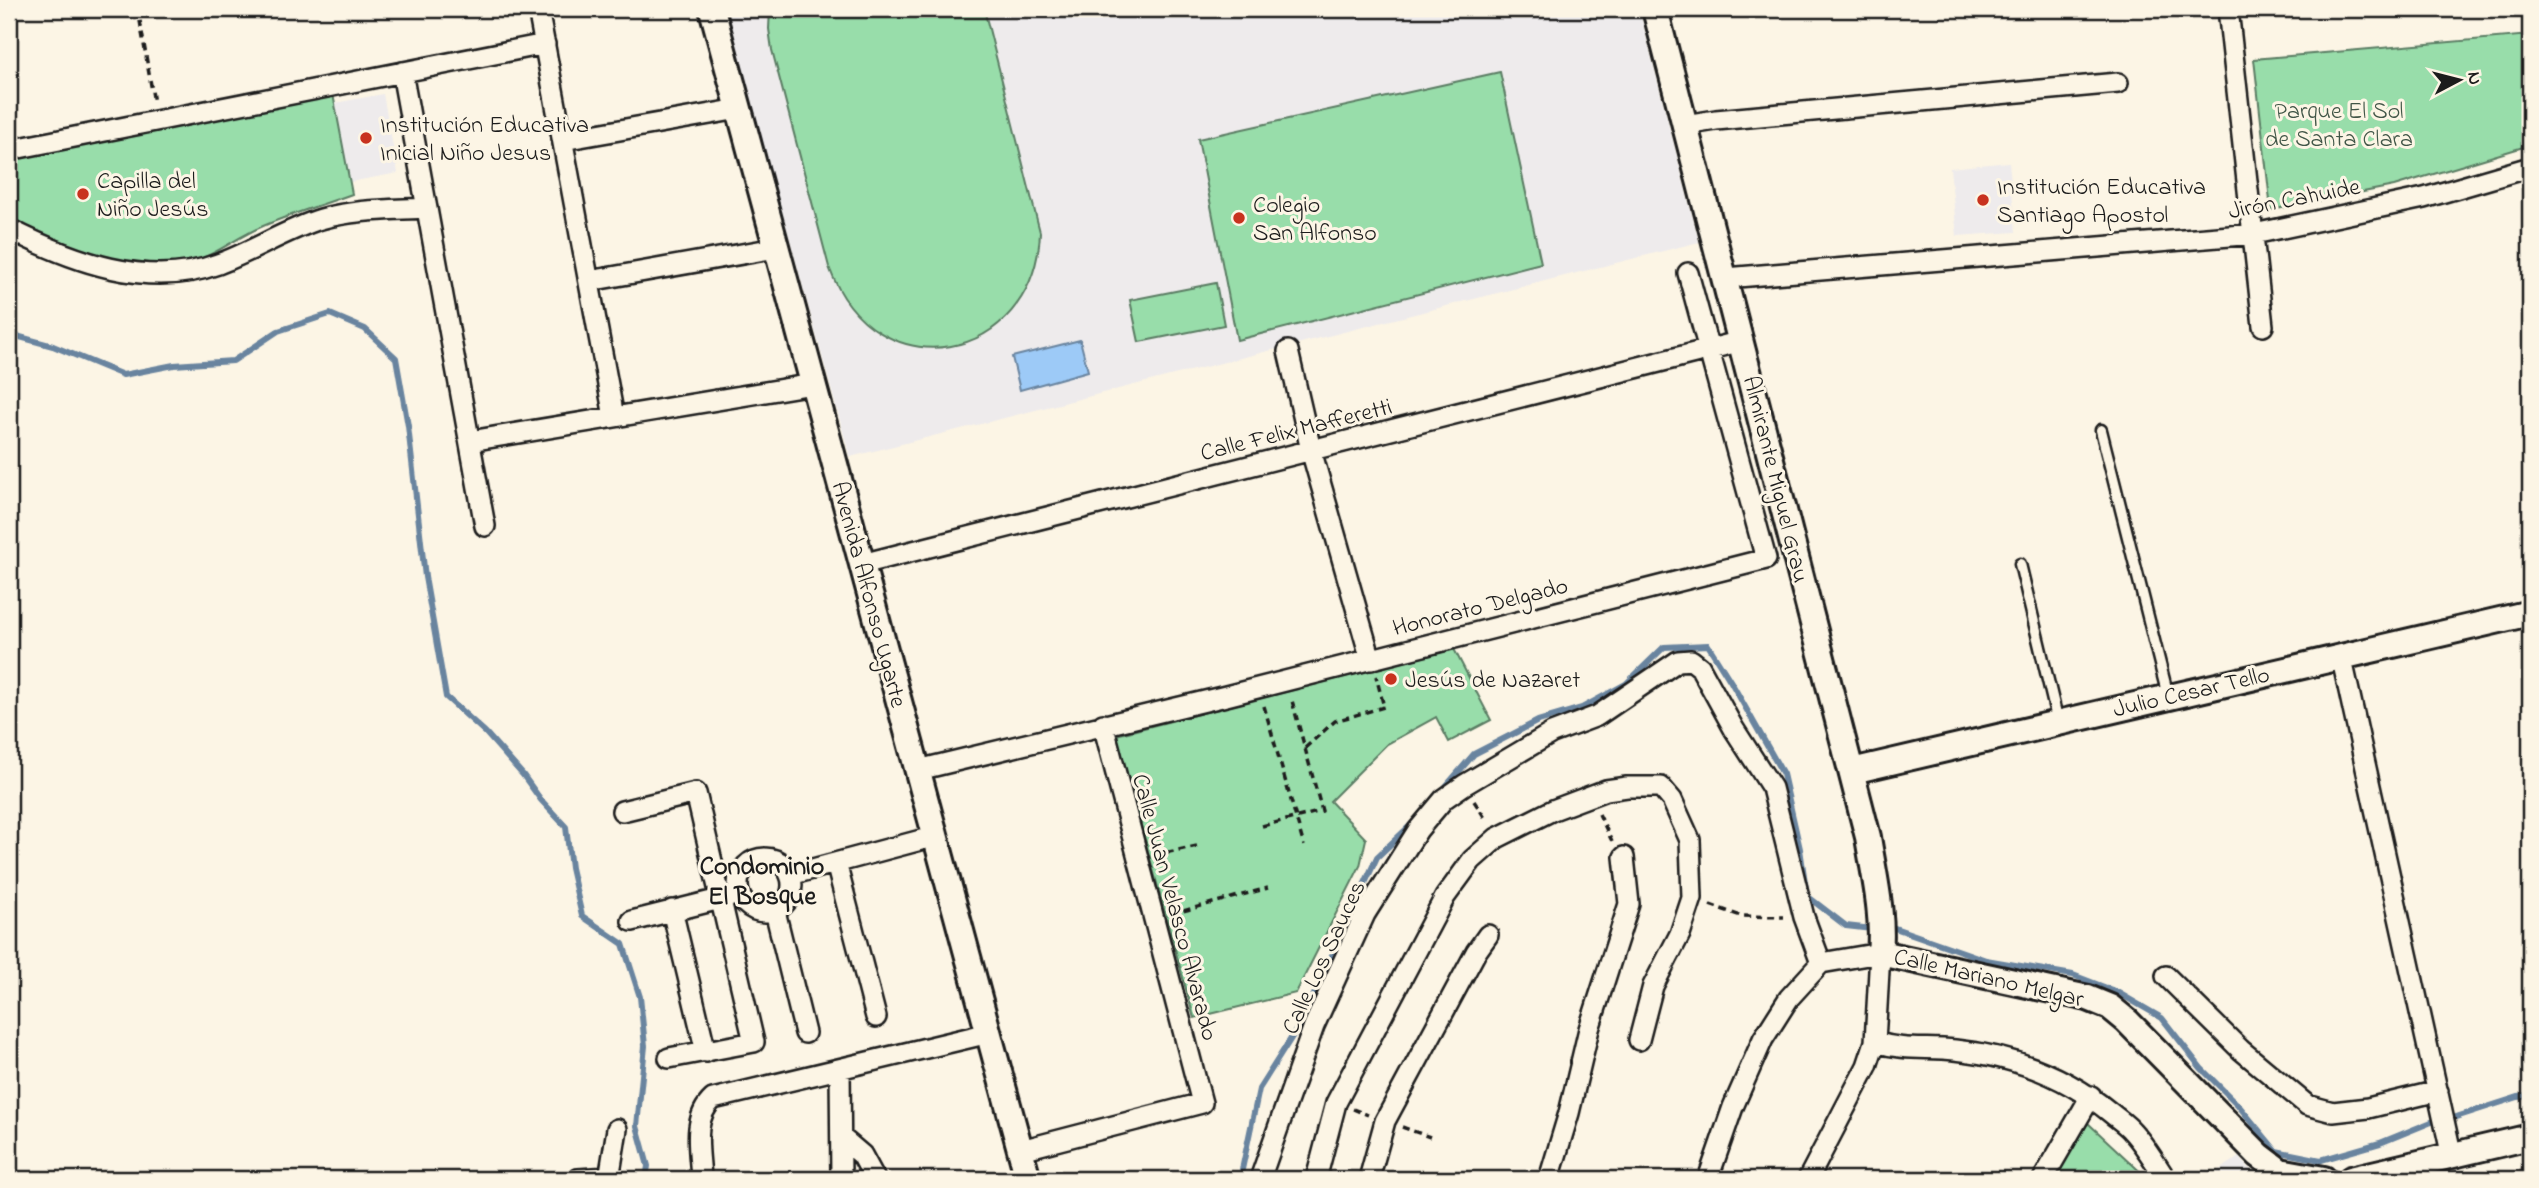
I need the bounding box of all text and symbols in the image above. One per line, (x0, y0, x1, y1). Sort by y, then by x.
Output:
north arrow (2424, 46, 2494, 116)
text: N (2459, 70, 2488, 86)
park label: Parque El Sol de Santa Clara (2265, 95, 2413, 158)
place label: Institución Educativa Inicial Niño Jesus (380, 109, 589, 172)
marker: Institución Educativa Inicial Niño Jesus (358, 130, 374, 146)
place label: Capilla del Niño Jesús (97, 165, 208, 228)
street label: Jirón Cahuide (2226, 170, 2364, 230)
place label: Institución Educativa Santiago Apostol (1997, 171, 2206, 234)
marker: Capilla del Niño Jesús (75, 186, 91, 202)
place label: Colegio San Alfonso (1253, 189, 1377, 252)
marker: Institución Educativa Santiago Apostol (1975, 192, 1991, 208)
marker: Colegio San Alfonso (1231, 210, 1247, 226)
street label: Almirante Miguel Grau (1732, 372, 1817, 587)
street label: Calle Felix Mafferetti (1197, 391, 1396, 472)
street label: Avenida Alfonso Ugarte (821, 478, 915, 712)
street label: Honorato Delgado (1389, 570, 1572, 647)
street label: Julio Cesar Tello (2110, 658, 2273, 728)
place label: Jesús de Nazaret (1405, 664, 1580, 699)
marker: Jesús de Nazaret (1383, 671, 1399, 687)
street label: Calle Juan Velasco Alvarado (1121, 770, 1226, 1045)
district label: Condominio El Bosque (700, 849, 824, 917)
street label: Calle Los Sauces (1274, 875, 1376, 1041)
street label: Calle Mariano Melgar (1890, 941, 2087, 1018)

